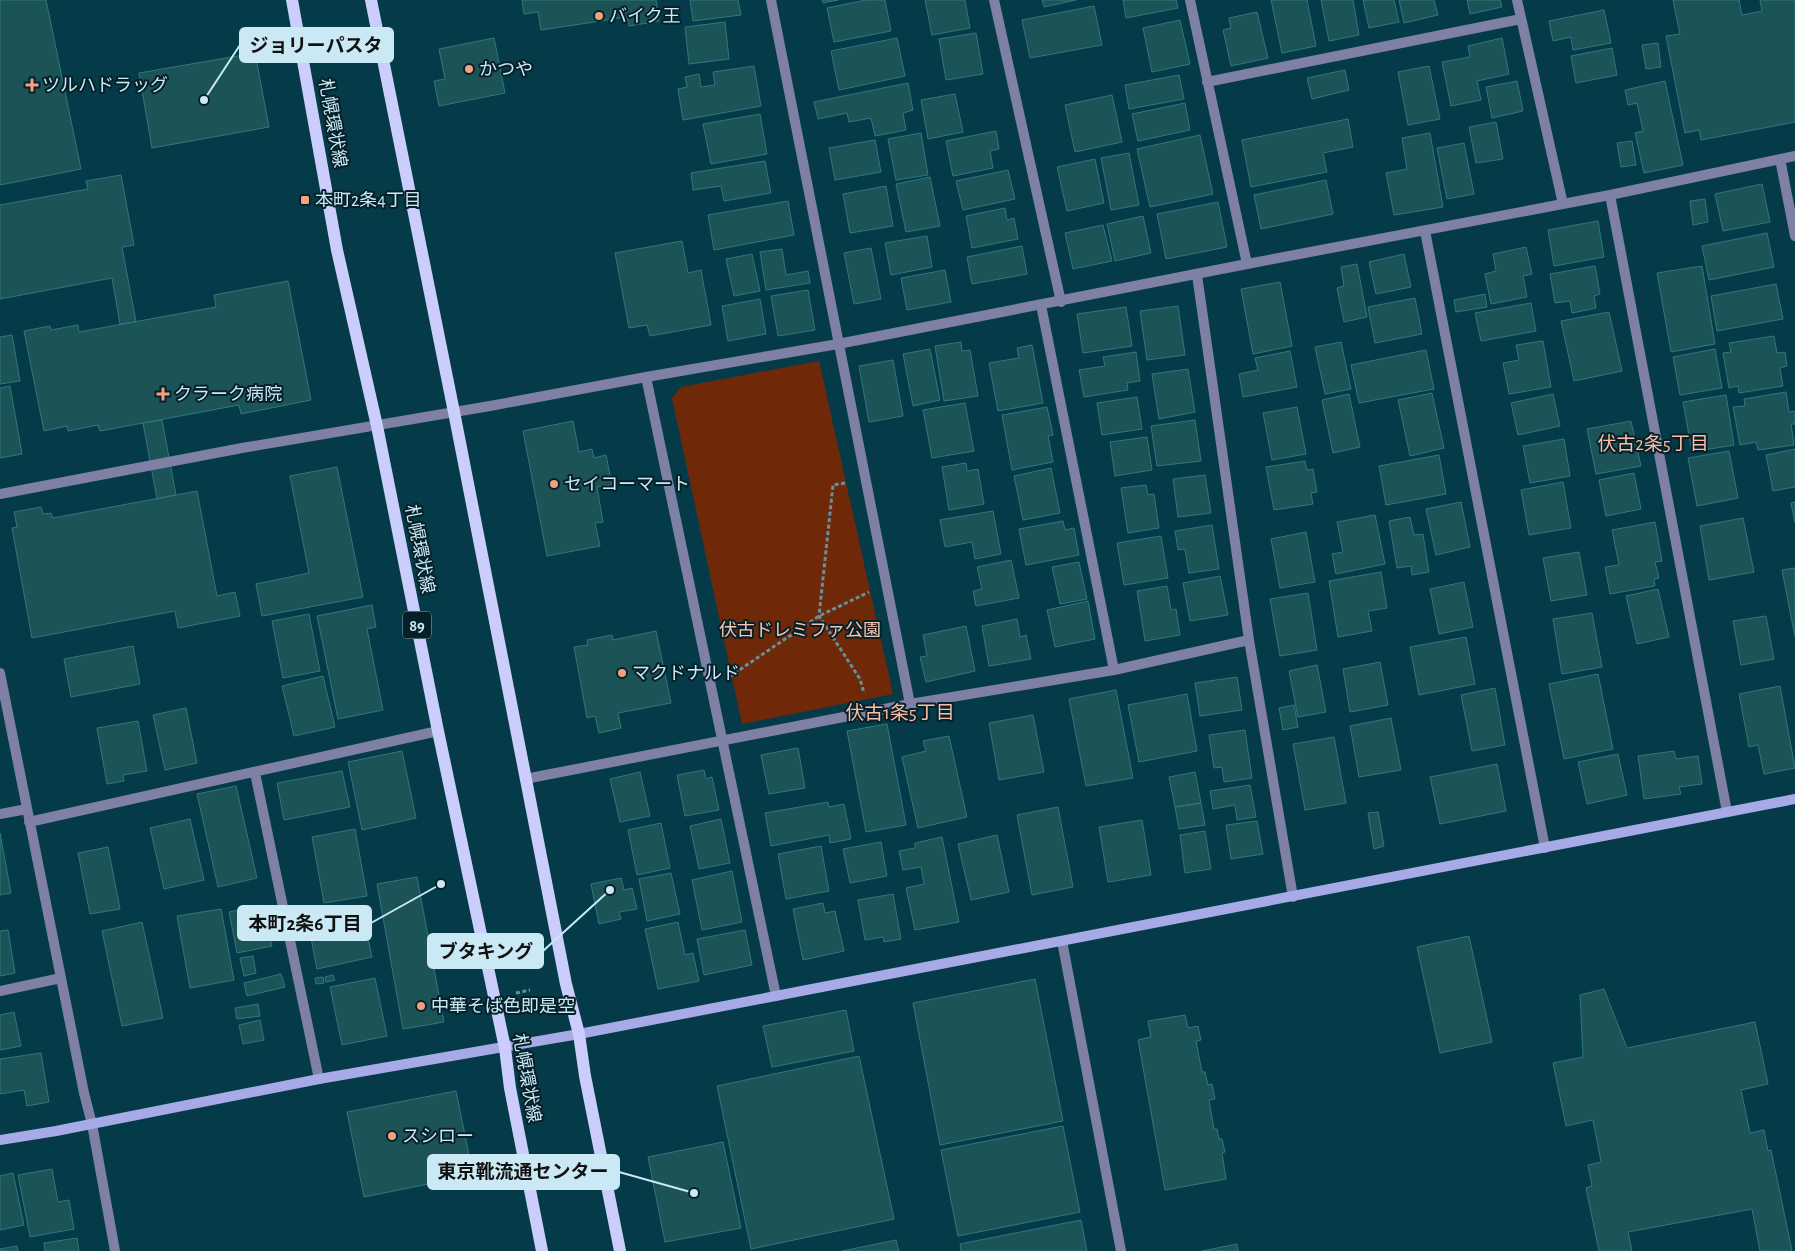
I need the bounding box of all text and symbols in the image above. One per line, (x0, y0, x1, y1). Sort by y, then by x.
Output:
place label: バイク王 (609, 7, 681, 26)
marker: バイク王 (593, 10, 605, 22)
callout: ジョリーパスタ (240, 28, 393, 62)
text: ジョリーパスタ (250, 36, 382, 56)
place label: かつや (479, 60, 533, 79)
marker: かつや (463, 63, 475, 75)
place label: ツルハドラッグ (42, 75, 168, 95)
street label: 札幌環状線 (315, 77, 351, 169)
marker: ツルハドラッグ (26, 79, 38, 91)
place label: 本町2条4丁目 (315, 191, 422, 210)
marker: 本町2条4丁目 (299, 194, 311, 206)
place label: クラーク病院 (174, 385, 282, 404)
marker: クラーク病院 (156, 387, 170, 401)
district label: 伏古2条5丁目 (1597, 434, 1709, 454)
place label: セイコーマート (564, 475, 690, 494)
marker: セイコーマート (548, 478, 560, 490)
street label: 札幌環状線 (402, 503, 438, 595)
road number: 89 (403, 612, 431, 638)
park label: 伏古ドレミファ公園 (719, 620, 881, 640)
place label: マクドナルド (632, 664, 740, 683)
marker: マクドナルド (616, 667, 628, 679)
district label: 伏古1条5丁目 (845, 703, 955, 723)
callout: 本町2条6丁目 (238, 906, 371, 940)
text: 本町2条6丁目 (248, 913, 362, 934)
callout: ブタキング (428, 934, 543, 968)
text: ブタキング (439, 941, 533, 962)
place label: 中華そば色即是空 (431, 996, 575, 1016)
marker: 中華そば色即是空 (415, 1000, 427, 1012)
street label: 札幌環状線 (509, 1032, 545, 1124)
place label: スシロー (402, 1128, 474, 1146)
marker: スシロー (386, 1130, 398, 1142)
callout: 東京靴流通センター (428, 1155, 619, 1189)
text: 東京靴流通センター (437, 1161, 609, 1182)

